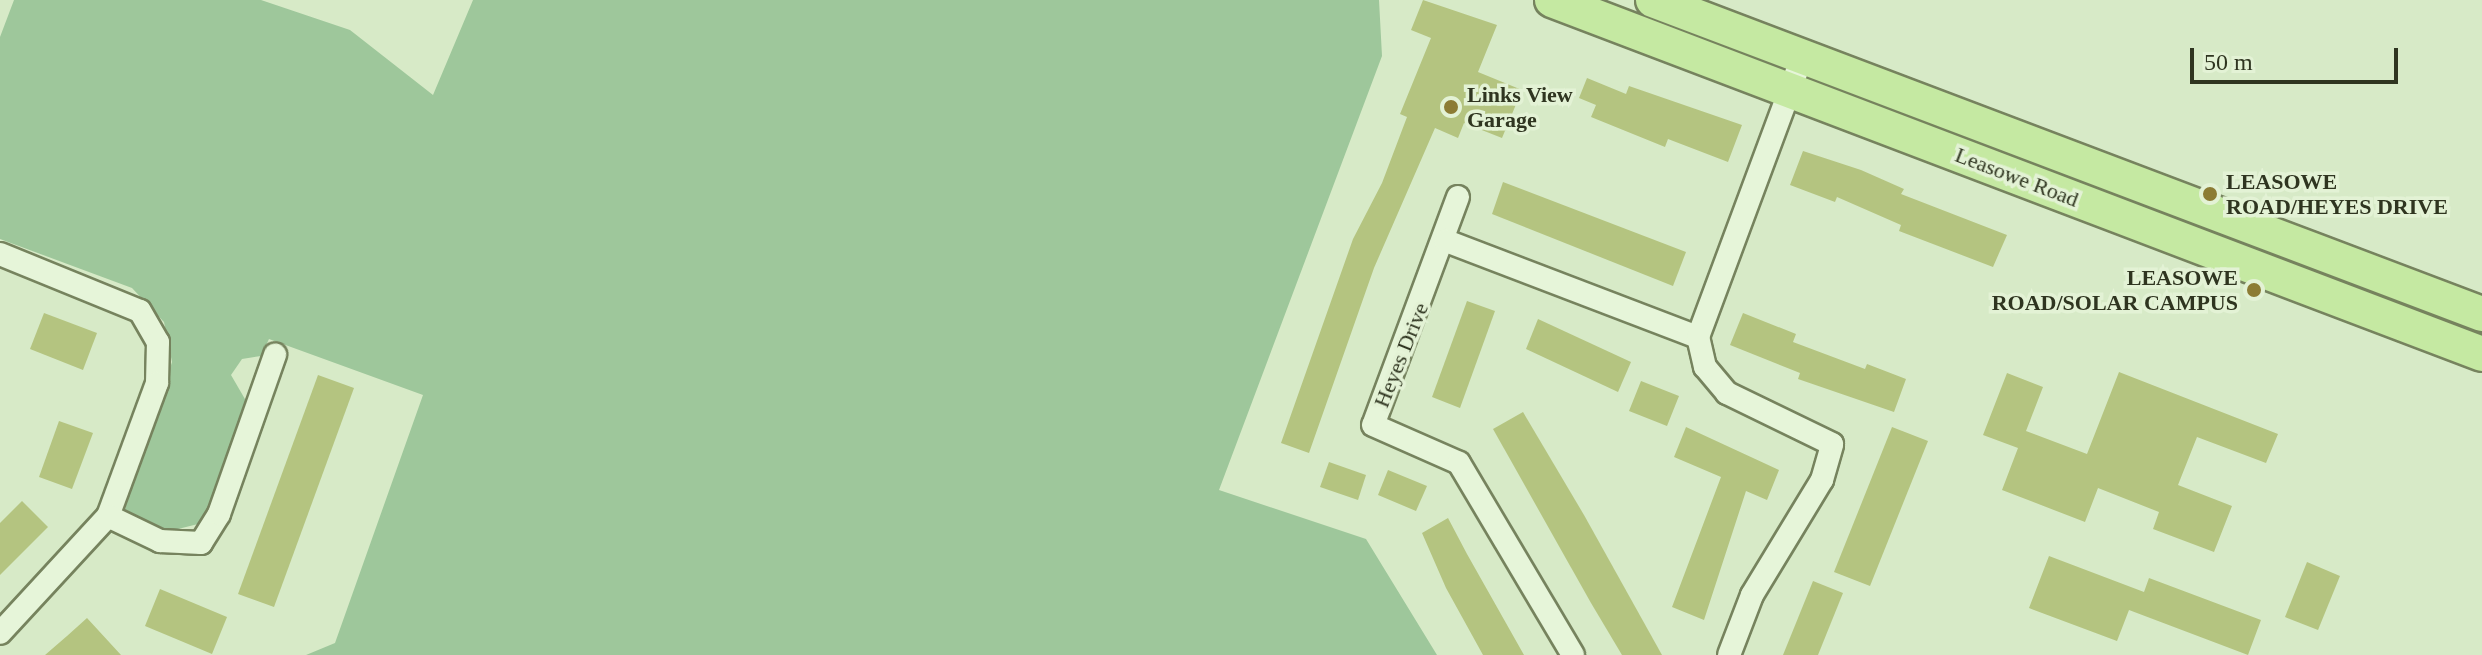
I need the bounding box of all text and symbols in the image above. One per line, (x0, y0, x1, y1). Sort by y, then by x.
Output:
scale bar (2194, 32, 2402, 82)
text: 50 m (2204, 49, 2253, 75)
place label: Links View Garage (1467, 81, 1573, 132)
marker: Links View Garage (1442, 98, 1460, 116)
street label: Leasowe Road (1952, 141, 2082, 213)
place label: LEASOWE ROAD/HEYES DRIVE (2226, 168, 2448, 220)
marker: LEASOWE ROAD/HEYES DRIVE (2201, 185, 2219, 203)
place label: LEASOWE ROAD/SOLAR CAMPUS (1992, 264, 2238, 316)
marker: LEASOWE ROAD/SOLAR CAMPUS (2245, 281, 2263, 299)
street label: Heyes Drive (1368, 299, 1434, 411)

